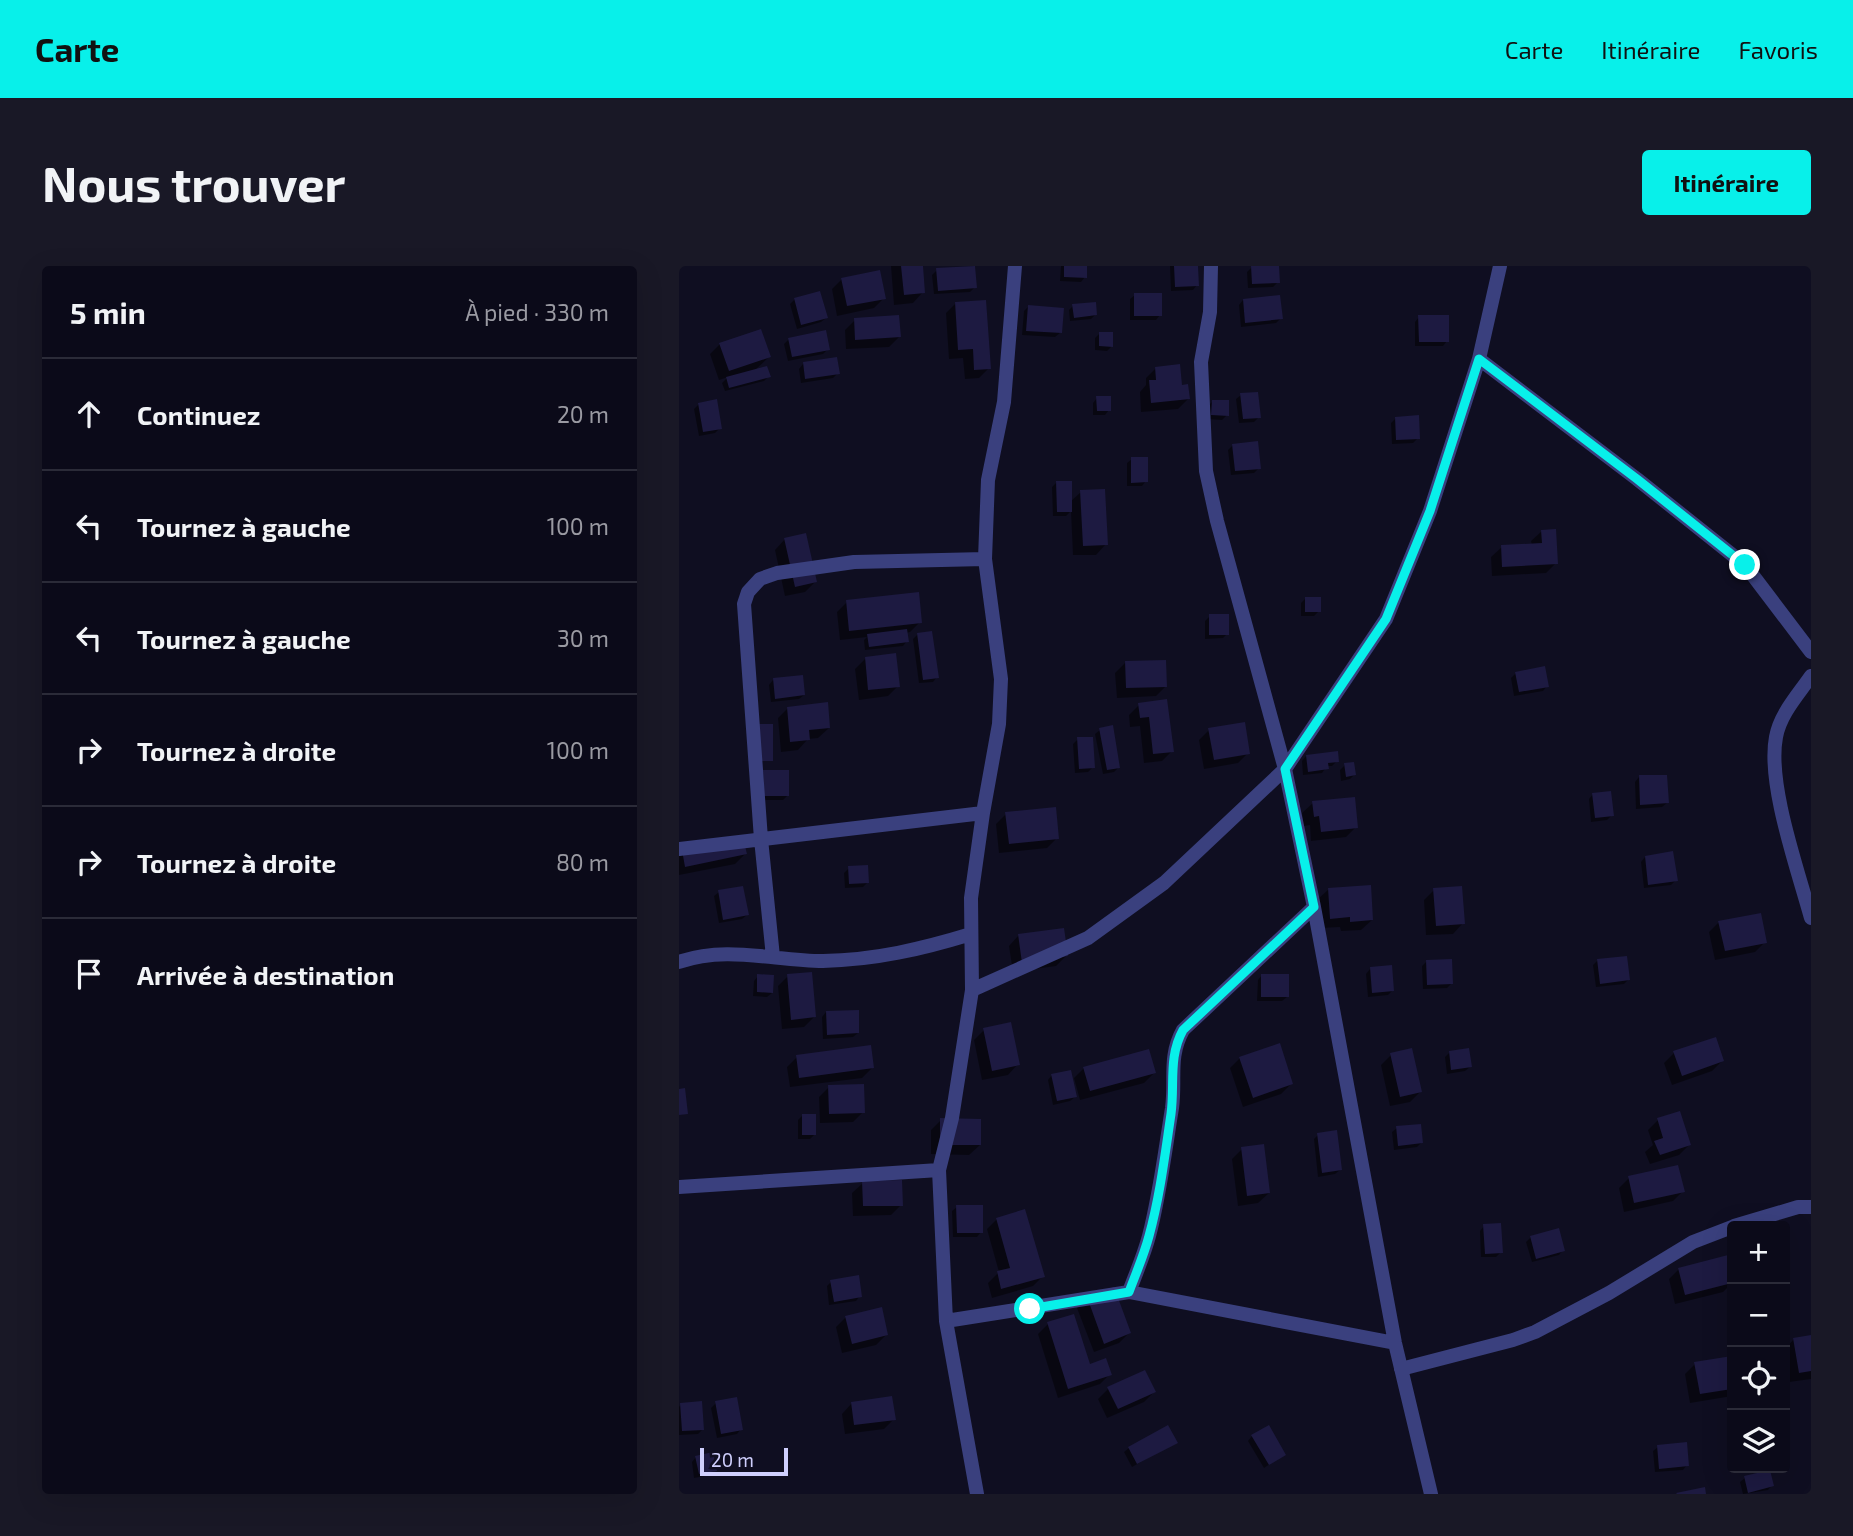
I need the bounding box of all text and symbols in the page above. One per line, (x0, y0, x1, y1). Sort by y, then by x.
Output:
text: Carte (35, 29, 119, 69)
text: Carte (1505, 35, 1563, 64)
text: Itinéraire (1601, 35, 1700, 64)
text: Favoris (1738, 35, 1818, 64)
button: Itinéraire (1642, 150, 1811, 215)
text: Nous trouver (42, 153, 346, 212)
text: 5 min (70, 294, 146, 330)
text: À pied · 330 m (465, 298, 609, 326)
icon: ahead (70, 395, 108, 433)
text: Continuez (137, 399, 260, 430)
text: 20 m (557, 400, 609, 428)
icon: left (70, 507, 108, 545)
text: Tournez à gauche (137, 511, 351, 542)
text: 100 m (547, 512, 609, 540)
route end (1729, 549, 1760, 580)
icon: left (70, 619, 108, 657)
text: Tournez à gauche (137, 623, 351, 654)
text: 30 m (557, 624, 609, 652)
icon: right (70, 731, 108, 769)
text: Tournez à droite (137, 735, 336, 766)
text: 100 m (547, 736, 609, 764)
icon: right (70, 843, 108, 881)
text: Tournez à droite (137, 847, 336, 878)
text: 80 m (556, 848, 609, 876)
icon: arrive (70, 955, 108, 993)
text: Arrivée à destination (137, 959, 394, 990)
map controls (1727, 1221, 1790, 1473)
button: + (1727, 1221, 1790, 1284)
button: − (1727, 1284, 1790, 1347)
route start (1014, 1293, 1045, 1324)
button: locate (1727, 1347, 1790, 1410)
button: layers (1727, 1410, 1790, 1473)
scale bar (700, 1445, 787, 1477)
text: 20 m (711, 1448, 754, 1471)

